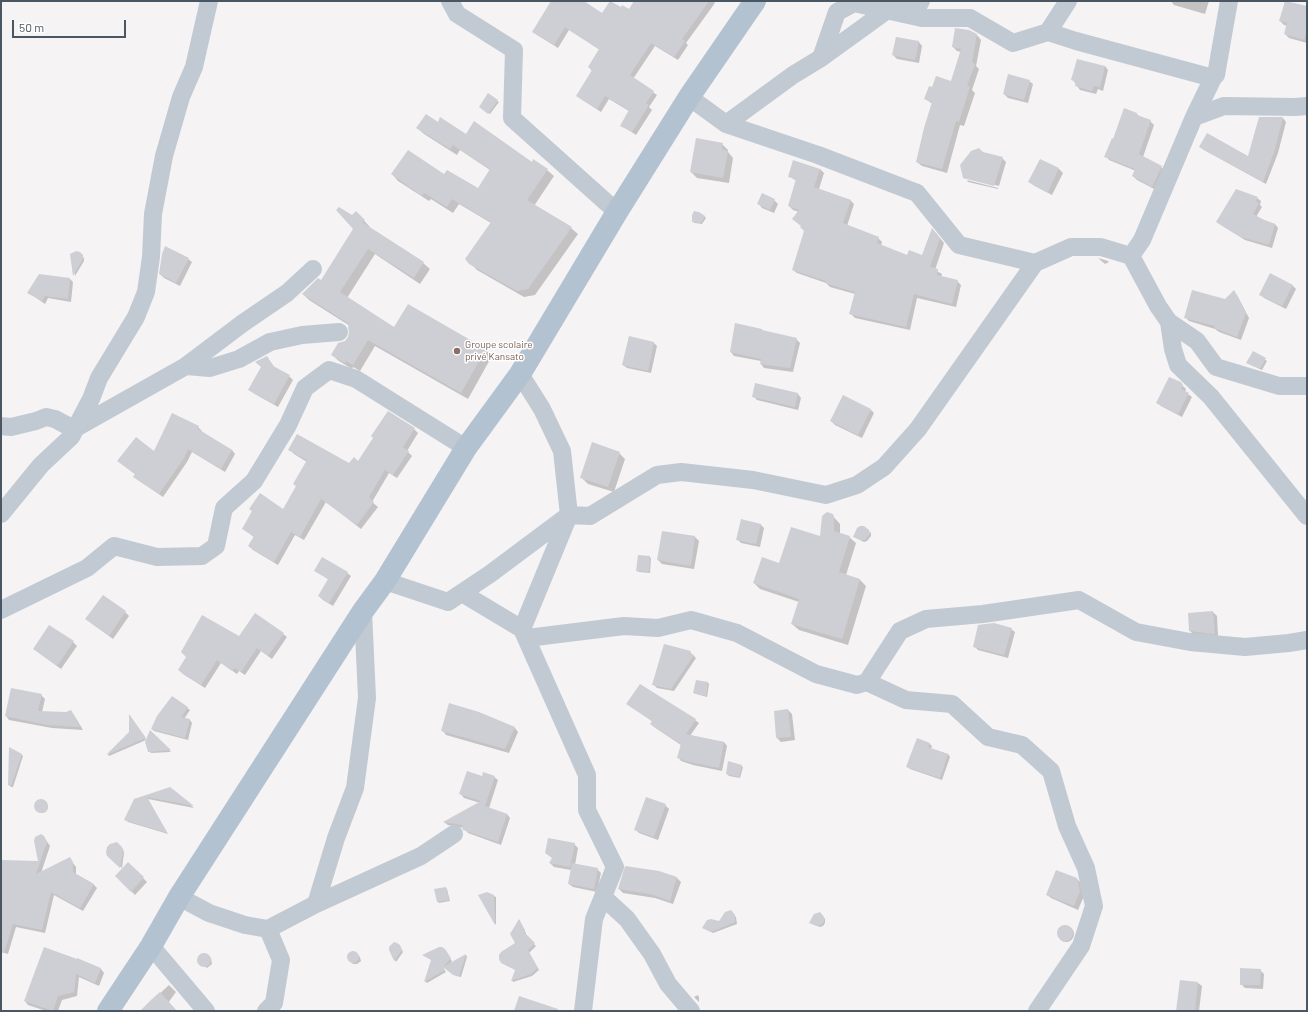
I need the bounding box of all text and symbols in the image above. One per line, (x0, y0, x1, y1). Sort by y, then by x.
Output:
scale bar (14, 12, 128, 38)
text: 50 m (19, 20, 44, 34)
place label: Groupe scolaire privé Kansato (465, 339, 533, 362)
marker: Groupe scolaire privé Kansato (452, 346, 462, 356)

